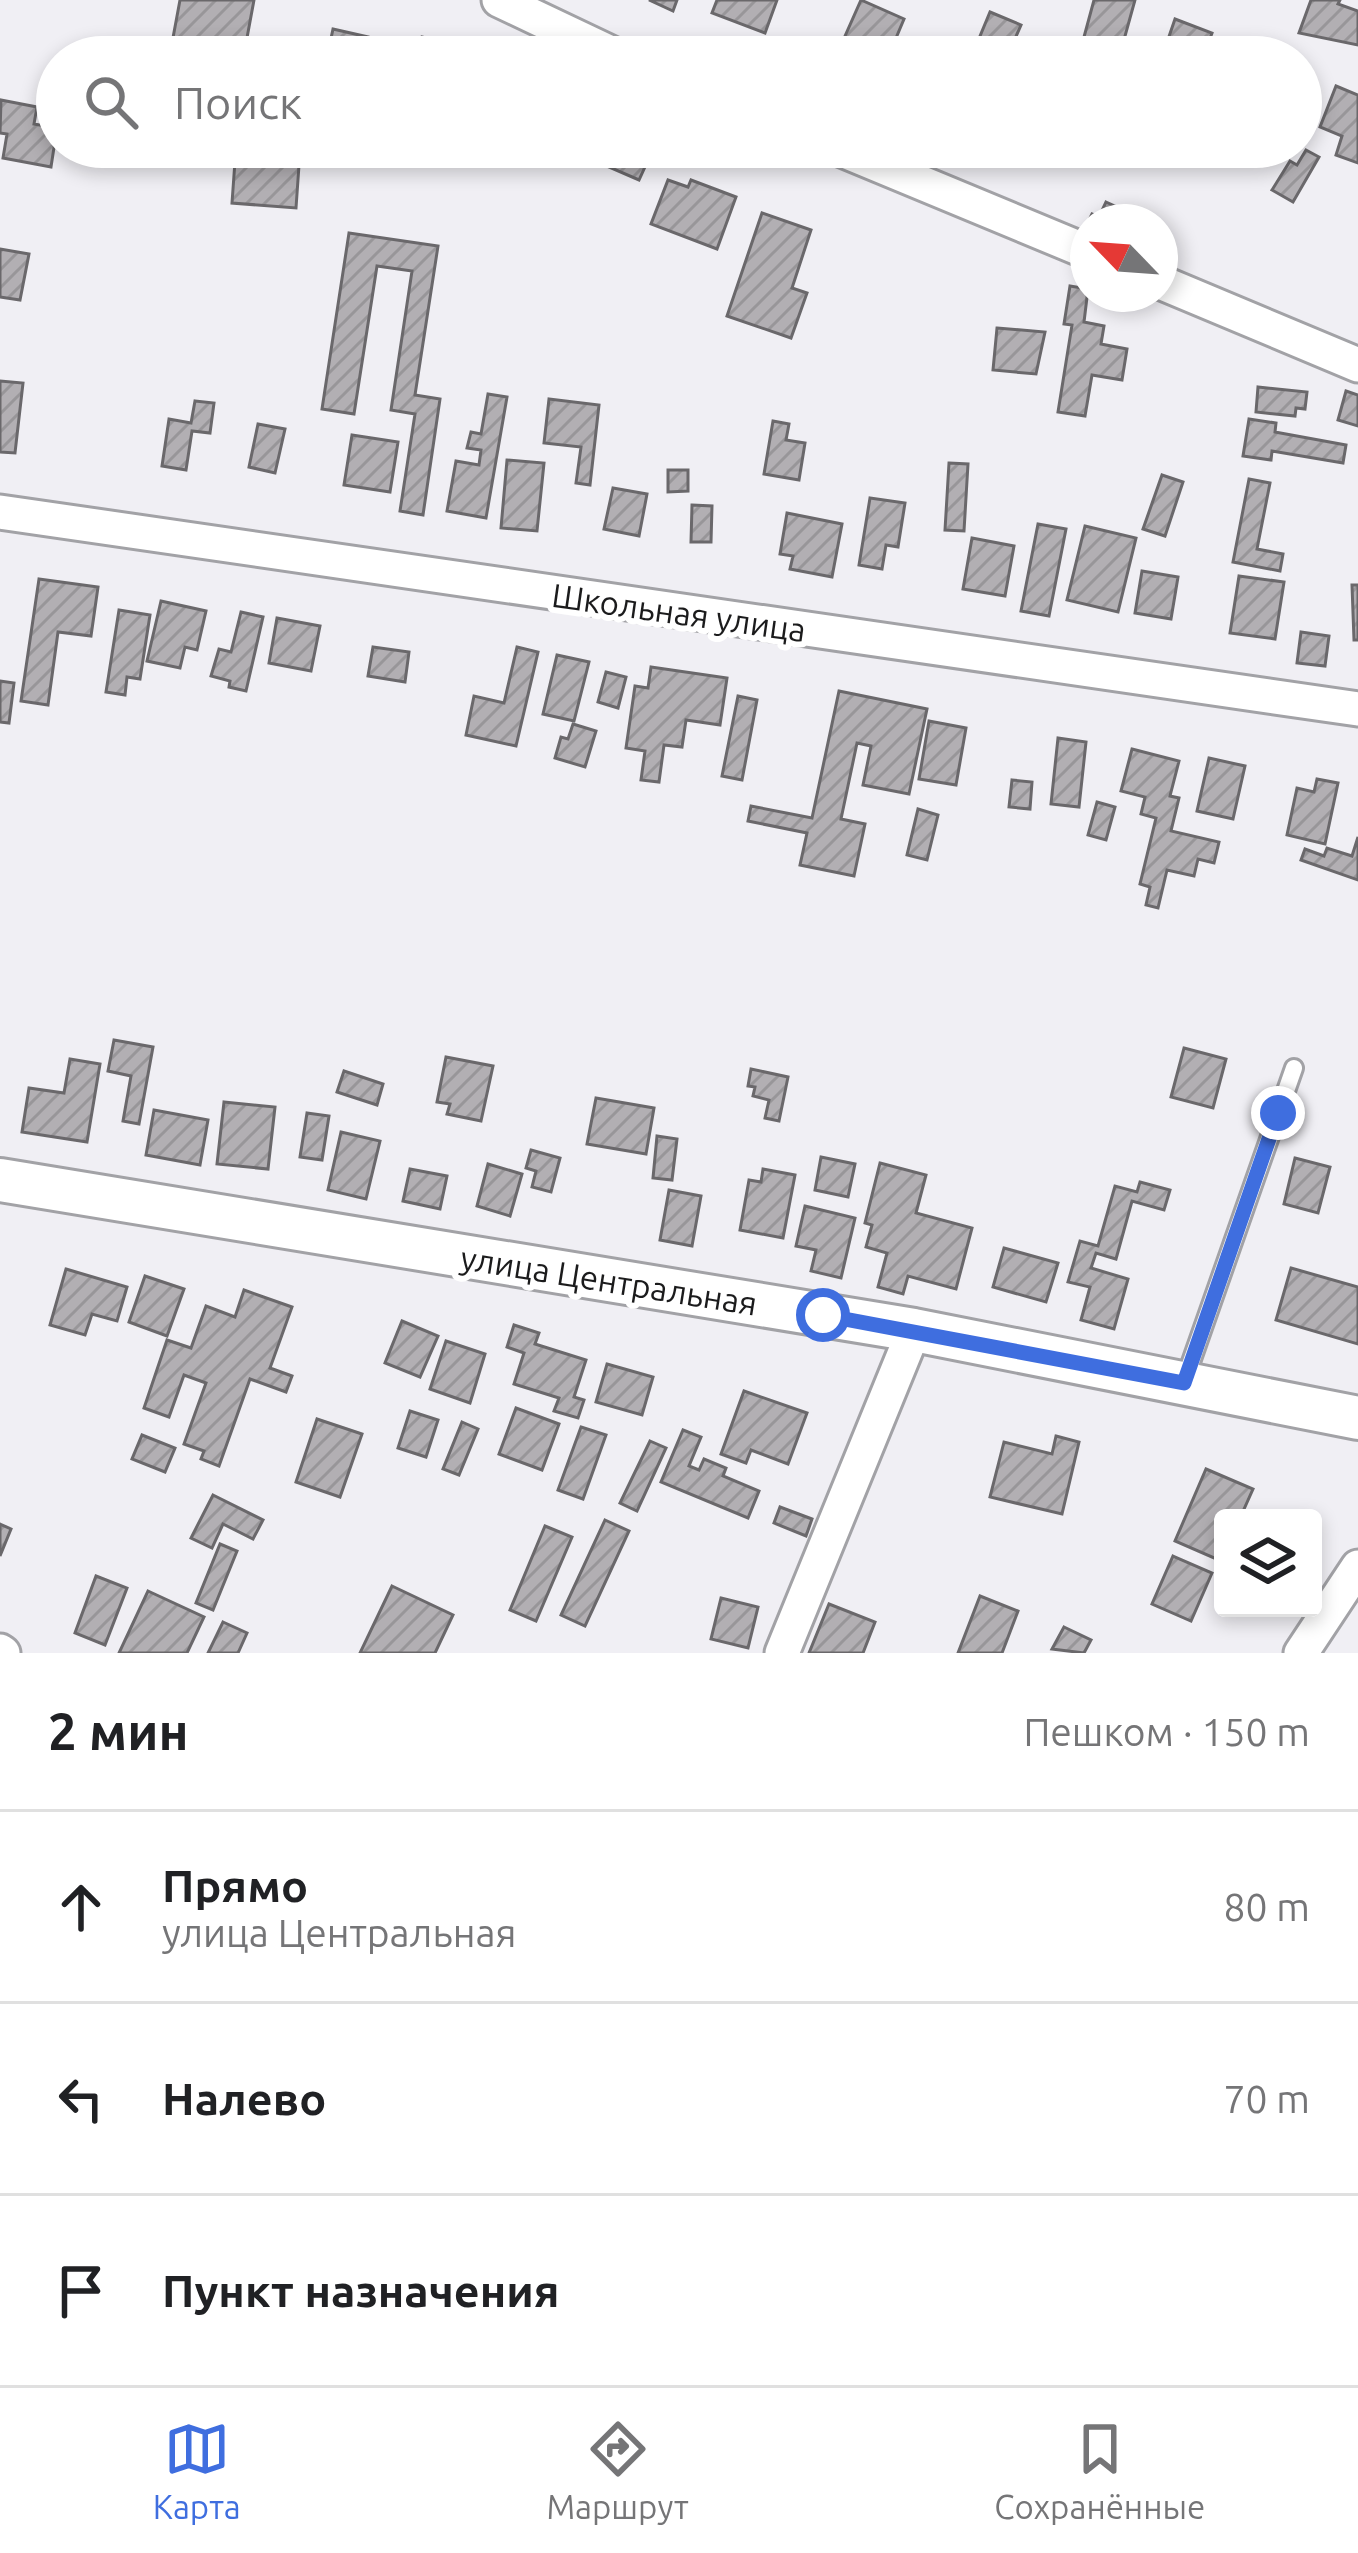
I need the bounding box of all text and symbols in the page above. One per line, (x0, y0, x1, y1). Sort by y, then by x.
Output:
search box (36, 36, 1322, 168)
icon: search (78, 69, 144, 135)
text: Поиск (174, 77, 302, 128)
north arrow (1070, 204, 1178, 312)
street label: Школьная улица (550, 576, 808, 648)
route end (1251, 1086, 1305, 1140)
street label: улица Центральная (458, 1238, 760, 1322)
route start (796, 1288, 850, 1342)
map controls (1214, 1509, 1322, 1617)
button: layers (1214, 1509, 1322, 1617)
text: 2 мин (48, 1702, 189, 1760)
text: Пешком · 150 m (1023, 1710, 1310, 1753)
text: Прямо (162, 1860, 308, 1911)
icon: ahead (48, 1874, 114, 1940)
text: 80 m (1223, 1885, 1310, 1928)
text: улица Центральная (162, 1911, 516, 1954)
icon: left (48, 2066, 114, 2132)
text: Налево (162, 2073, 326, 2124)
text: 70 m (1223, 2077, 1310, 2120)
icon: arrive (48, 2258, 114, 2324)
text: Пункт назначения (162, 2265, 560, 2316)
tab: Карта (153, 2416, 241, 2525)
tab: Маршрут (546, 2416, 689, 2525)
tab: Сохранённые (994, 2416, 1205, 2525)

